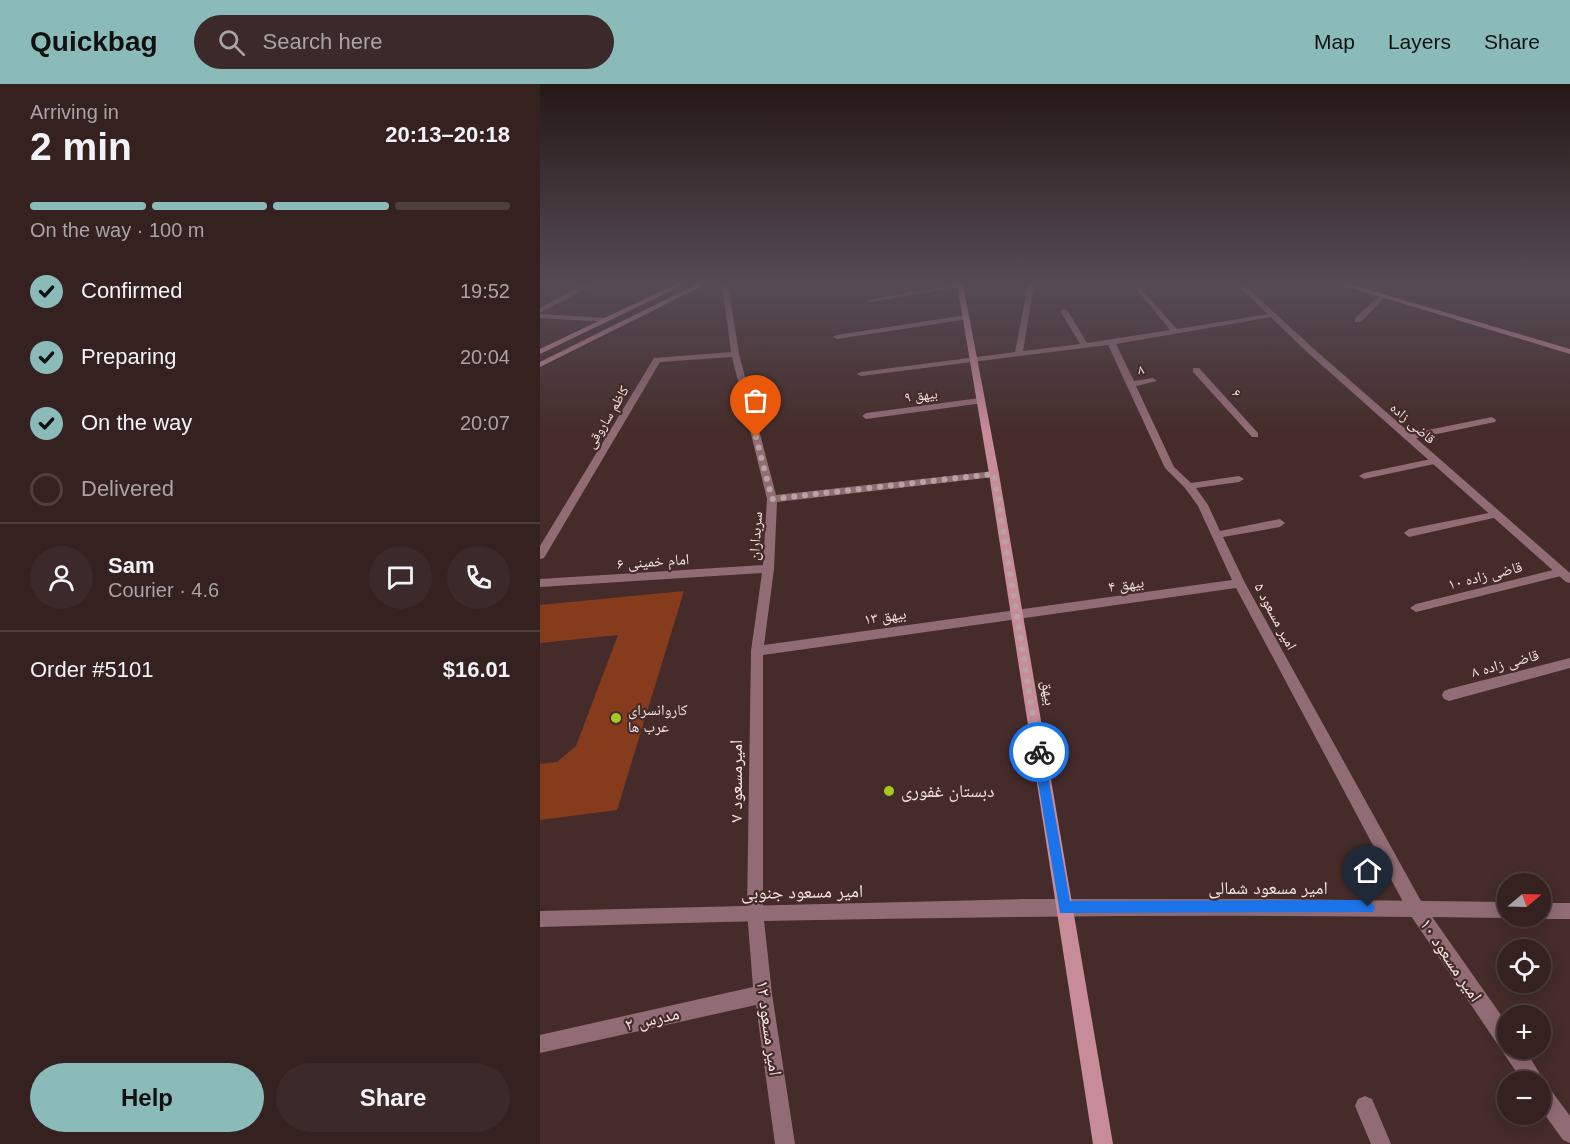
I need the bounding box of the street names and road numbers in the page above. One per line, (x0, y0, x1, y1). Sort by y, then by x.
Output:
street label: ۸ (1137, 361, 1145, 377)
street label: کاظم ساروقی (582, 383, 634, 452)
street label: بیهق ۹ (903, 385, 939, 407)
street label: ۶ (1229, 385, 1245, 401)
street label: قاضی زاده (1387, 399, 1439, 448)
street label: سربداران (745, 511, 767, 561)
street label: امام خمینی ۶ (616, 550, 690, 574)
street label: قاضی زاده ۱۰ (1446, 558, 1524, 594)
street label: بیهق ۴ (1107, 573, 1145, 597)
street label: امیر مسعود ۵ (1250, 580, 1301, 653)
street label: بیهق ۱۳ (863, 605, 908, 629)
street label: قاضی زاده ۸ (1469, 646, 1541, 682)
street label: بیهق (1037, 679, 1059, 707)
street label: امیرمسعود ۷ (726, 740, 746, 822)
street label: امیر مسعود شمالی (1208, 878, 1328, 899)
street label: امیر مسعود جنوبی (741, 881, 863, 904)
street label: امیر مسعود ۱۰ (1416, 915, 1486, 1006)
street label: امیر مسعود ۱۲ (752, 979, 786, 1077)
street label: مدرس ۲ (623, 1003, 681, 1036)

